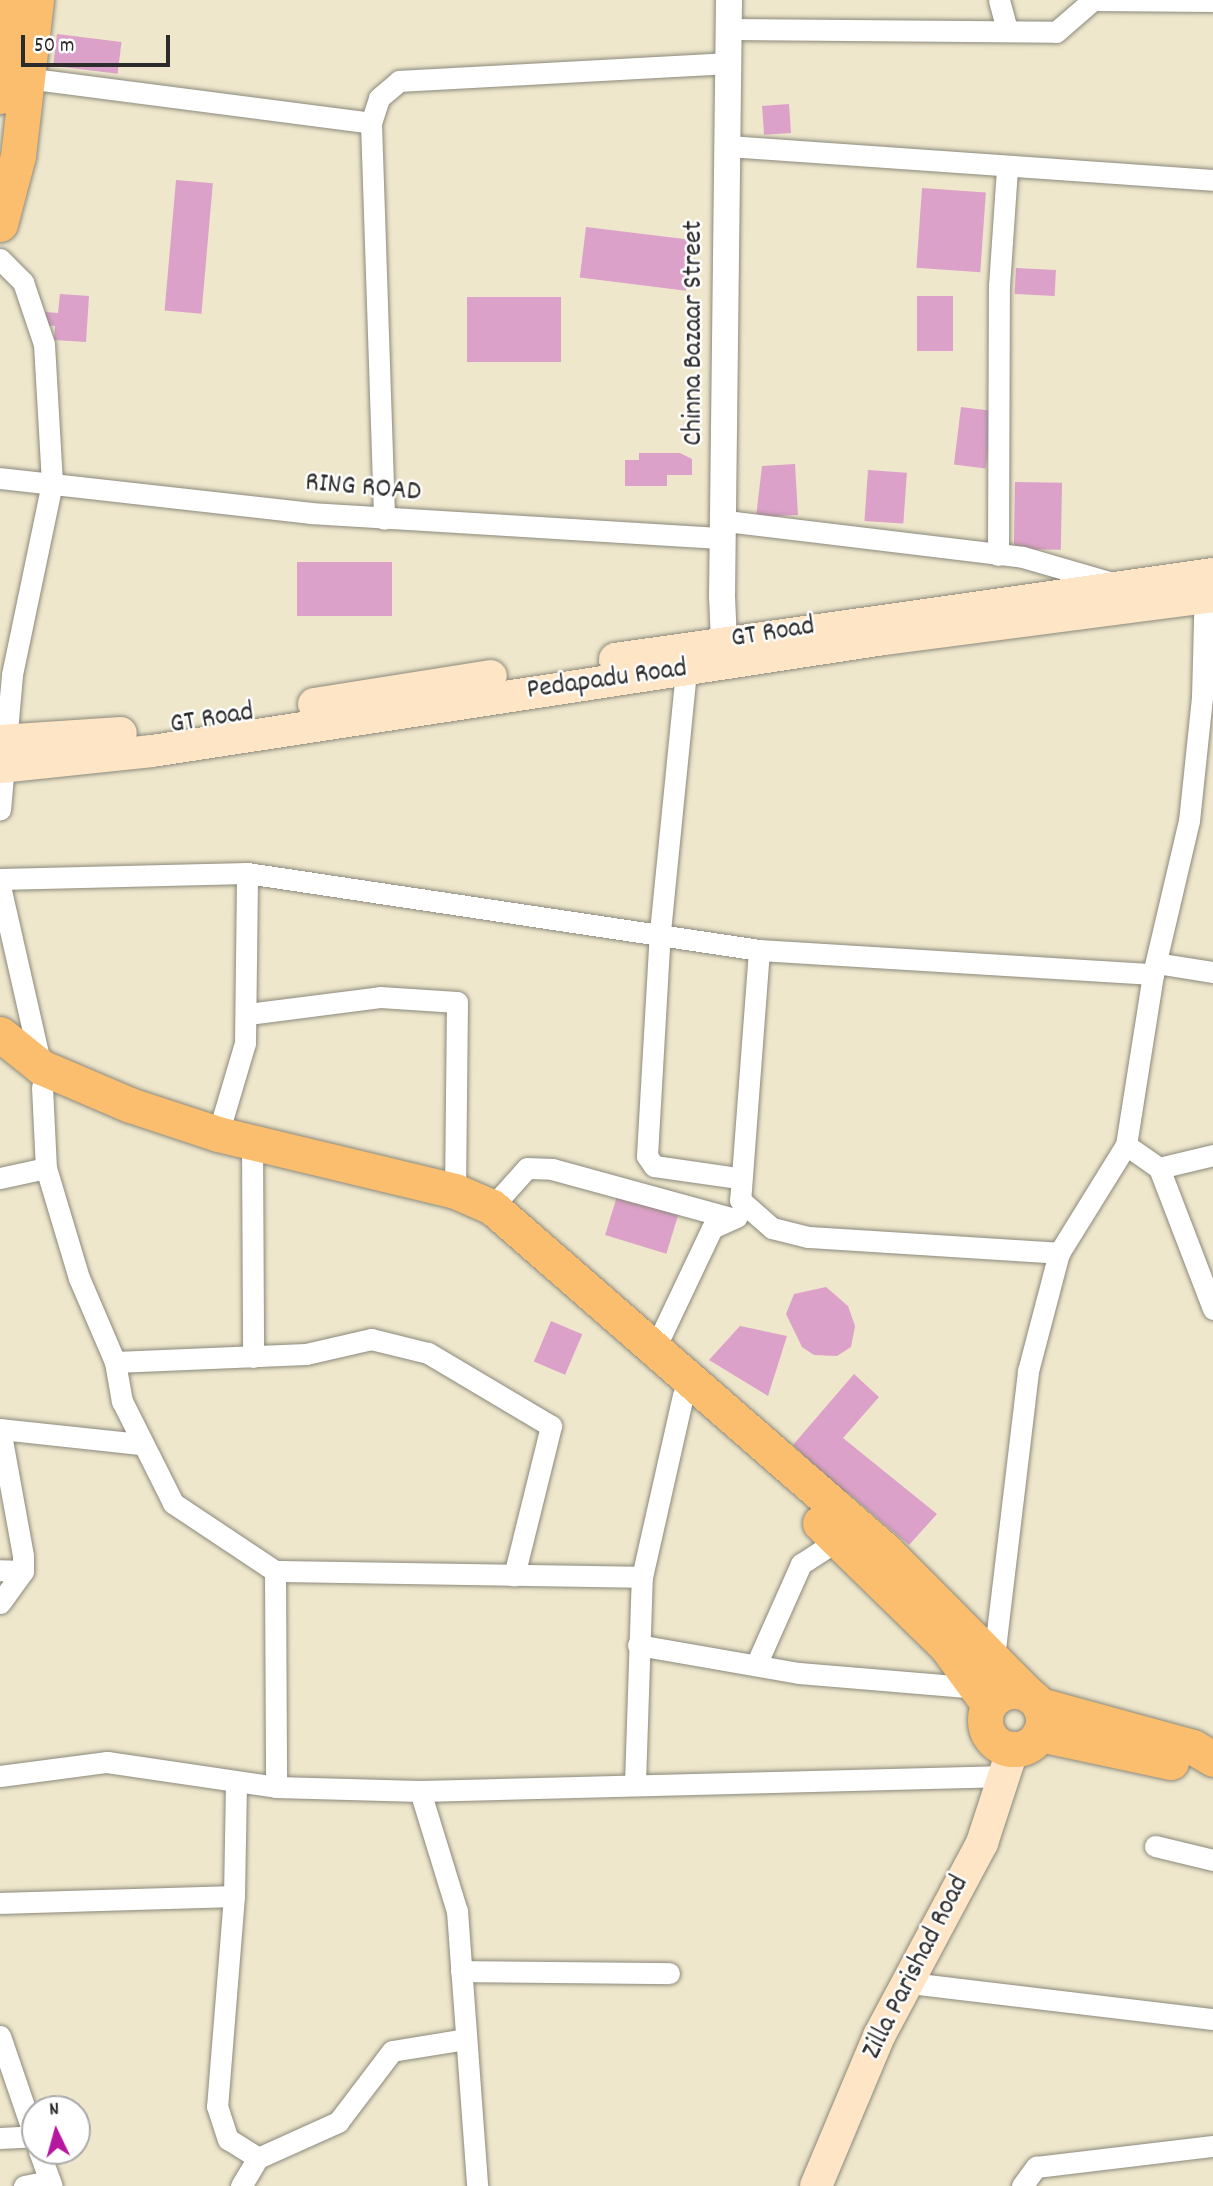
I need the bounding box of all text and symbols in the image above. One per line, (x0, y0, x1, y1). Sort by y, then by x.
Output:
scale bar (24, 21, 173, 65)
text: 50 m (34, 32, 74, 62)
street label: Chinna Bazaar Street (678, 220, 712, 446)
street label: RING ROAD (304, 467, 422, 511)
street label: GT Road (729, 611, 817, 657)
street label: Pedapadu Road (525, 653, 689, 709)
street label: GT Road (168, 697, 256, 743)
street label: Zilla Parishad Road (856, 1871, 978, 2065)
north arrow (21, 2095, 91, 2165)
text: N (48, 2097, 60, 2124)

